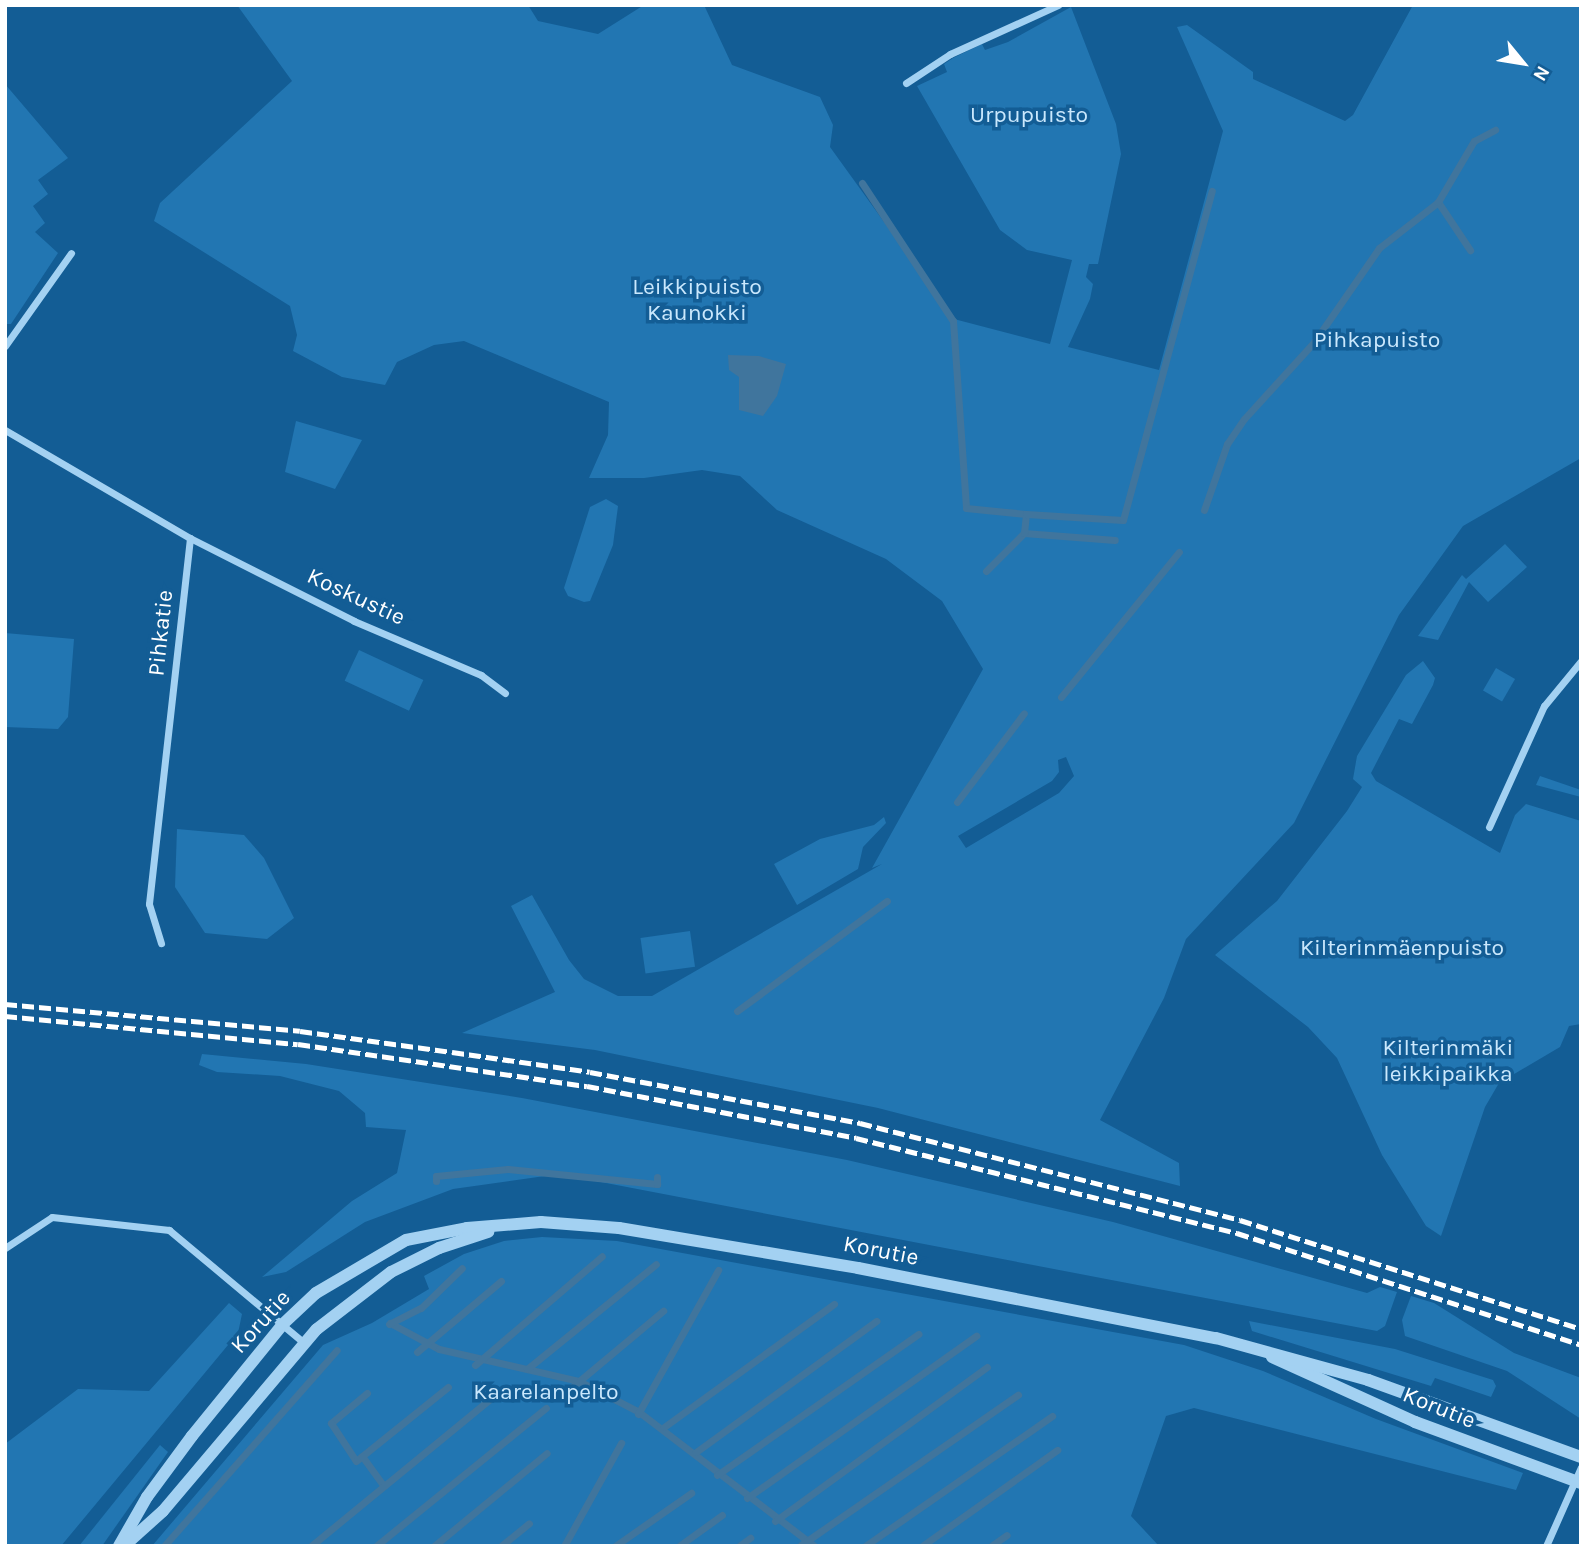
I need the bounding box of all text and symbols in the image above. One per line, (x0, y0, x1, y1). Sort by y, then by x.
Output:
north arrow (1488, 28, 1558, 98)
text: N (1528, 62, 1554, 85)
park label: Urpupuisto (970, 101, 1088, 129)
park label: Leikkipuisto Kaunokki (632, 273, 762, 327)
park label: Pihkapuisto (1314, 326, 1440, 354)
street label: Koskustie (303, 562, 409, 632)
street label: Pihkatie (143, 589, 179, 677)
park label: Kilterinmäenpuisto (1300, 934, 1504, 962)
park label: Kilterinmäki leikkipaikka (1383, 1034, 1513, 1088)
street label: Korutie (841, 1230, 921, 1272)
street label: Korutie (225, 1284, 297, 1360)
park label: Kaarelanpelto (473, 1378, 619, 1406)
street label: Korutie (1399, 1381, 1479, 1435)

